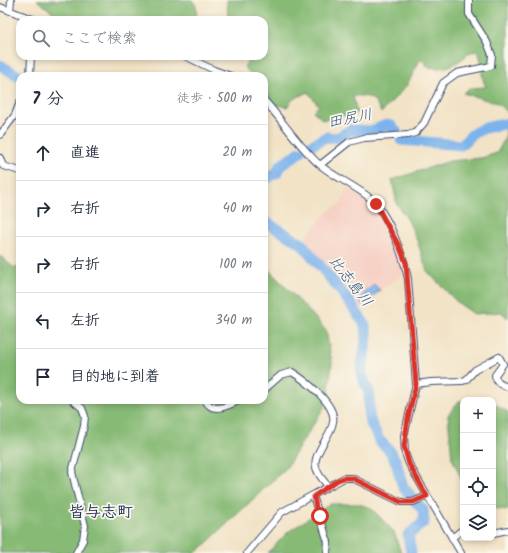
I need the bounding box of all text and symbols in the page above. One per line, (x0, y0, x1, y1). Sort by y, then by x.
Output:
search box (16, 16, 268, 60)
icon: search (30, 27, 52, 49)
text: ここで検索 (62, 27, 137, 51)
text: 7 分 (32, 86, 64, 113)
text: 徒歩 · 500 m (177, 88, 252, 109)
water label: 田尻川 (326, 103, 375, 135)
text: 直進 (70, 141, 100, 165)
icon: ahead (32, 142, 54, 164)
text: 20 m (222, 142, 252, 163)
route end (367, 195, 385, 213)
text: 右折 (70, 197, 100, 221)
icon: right (32, 198, 54, 220)
text: 40 m (223, 198, 252, 219)
water label: 比志島川 (322, 251, 378, 313)
text: 右折 (70, 253, 100, 277)
icon: right (32, 254, 54, 276)
text: 100 m (219, 254, 252, 275)
text: 左折 (70, 309, 100, 333)
icon: left (32, 310, 54, 332)
text: 340 m (215, 310, 252, 331)
text: 目的地に到着 (70, 365, 160, 389)
icon: arrive (32, 366, 54, 388)
map controls (460, 397, 496, 541)
button: + (460, 397, 496, 433)
button: − (460, 433, 496, 469)
button: locate (460, 469, 496, 505)
district label: 皆与志町 (69, 500, 133, 525)
button: layers (460, 505, 496, 541)
route start (311, 507, 329, 525)

